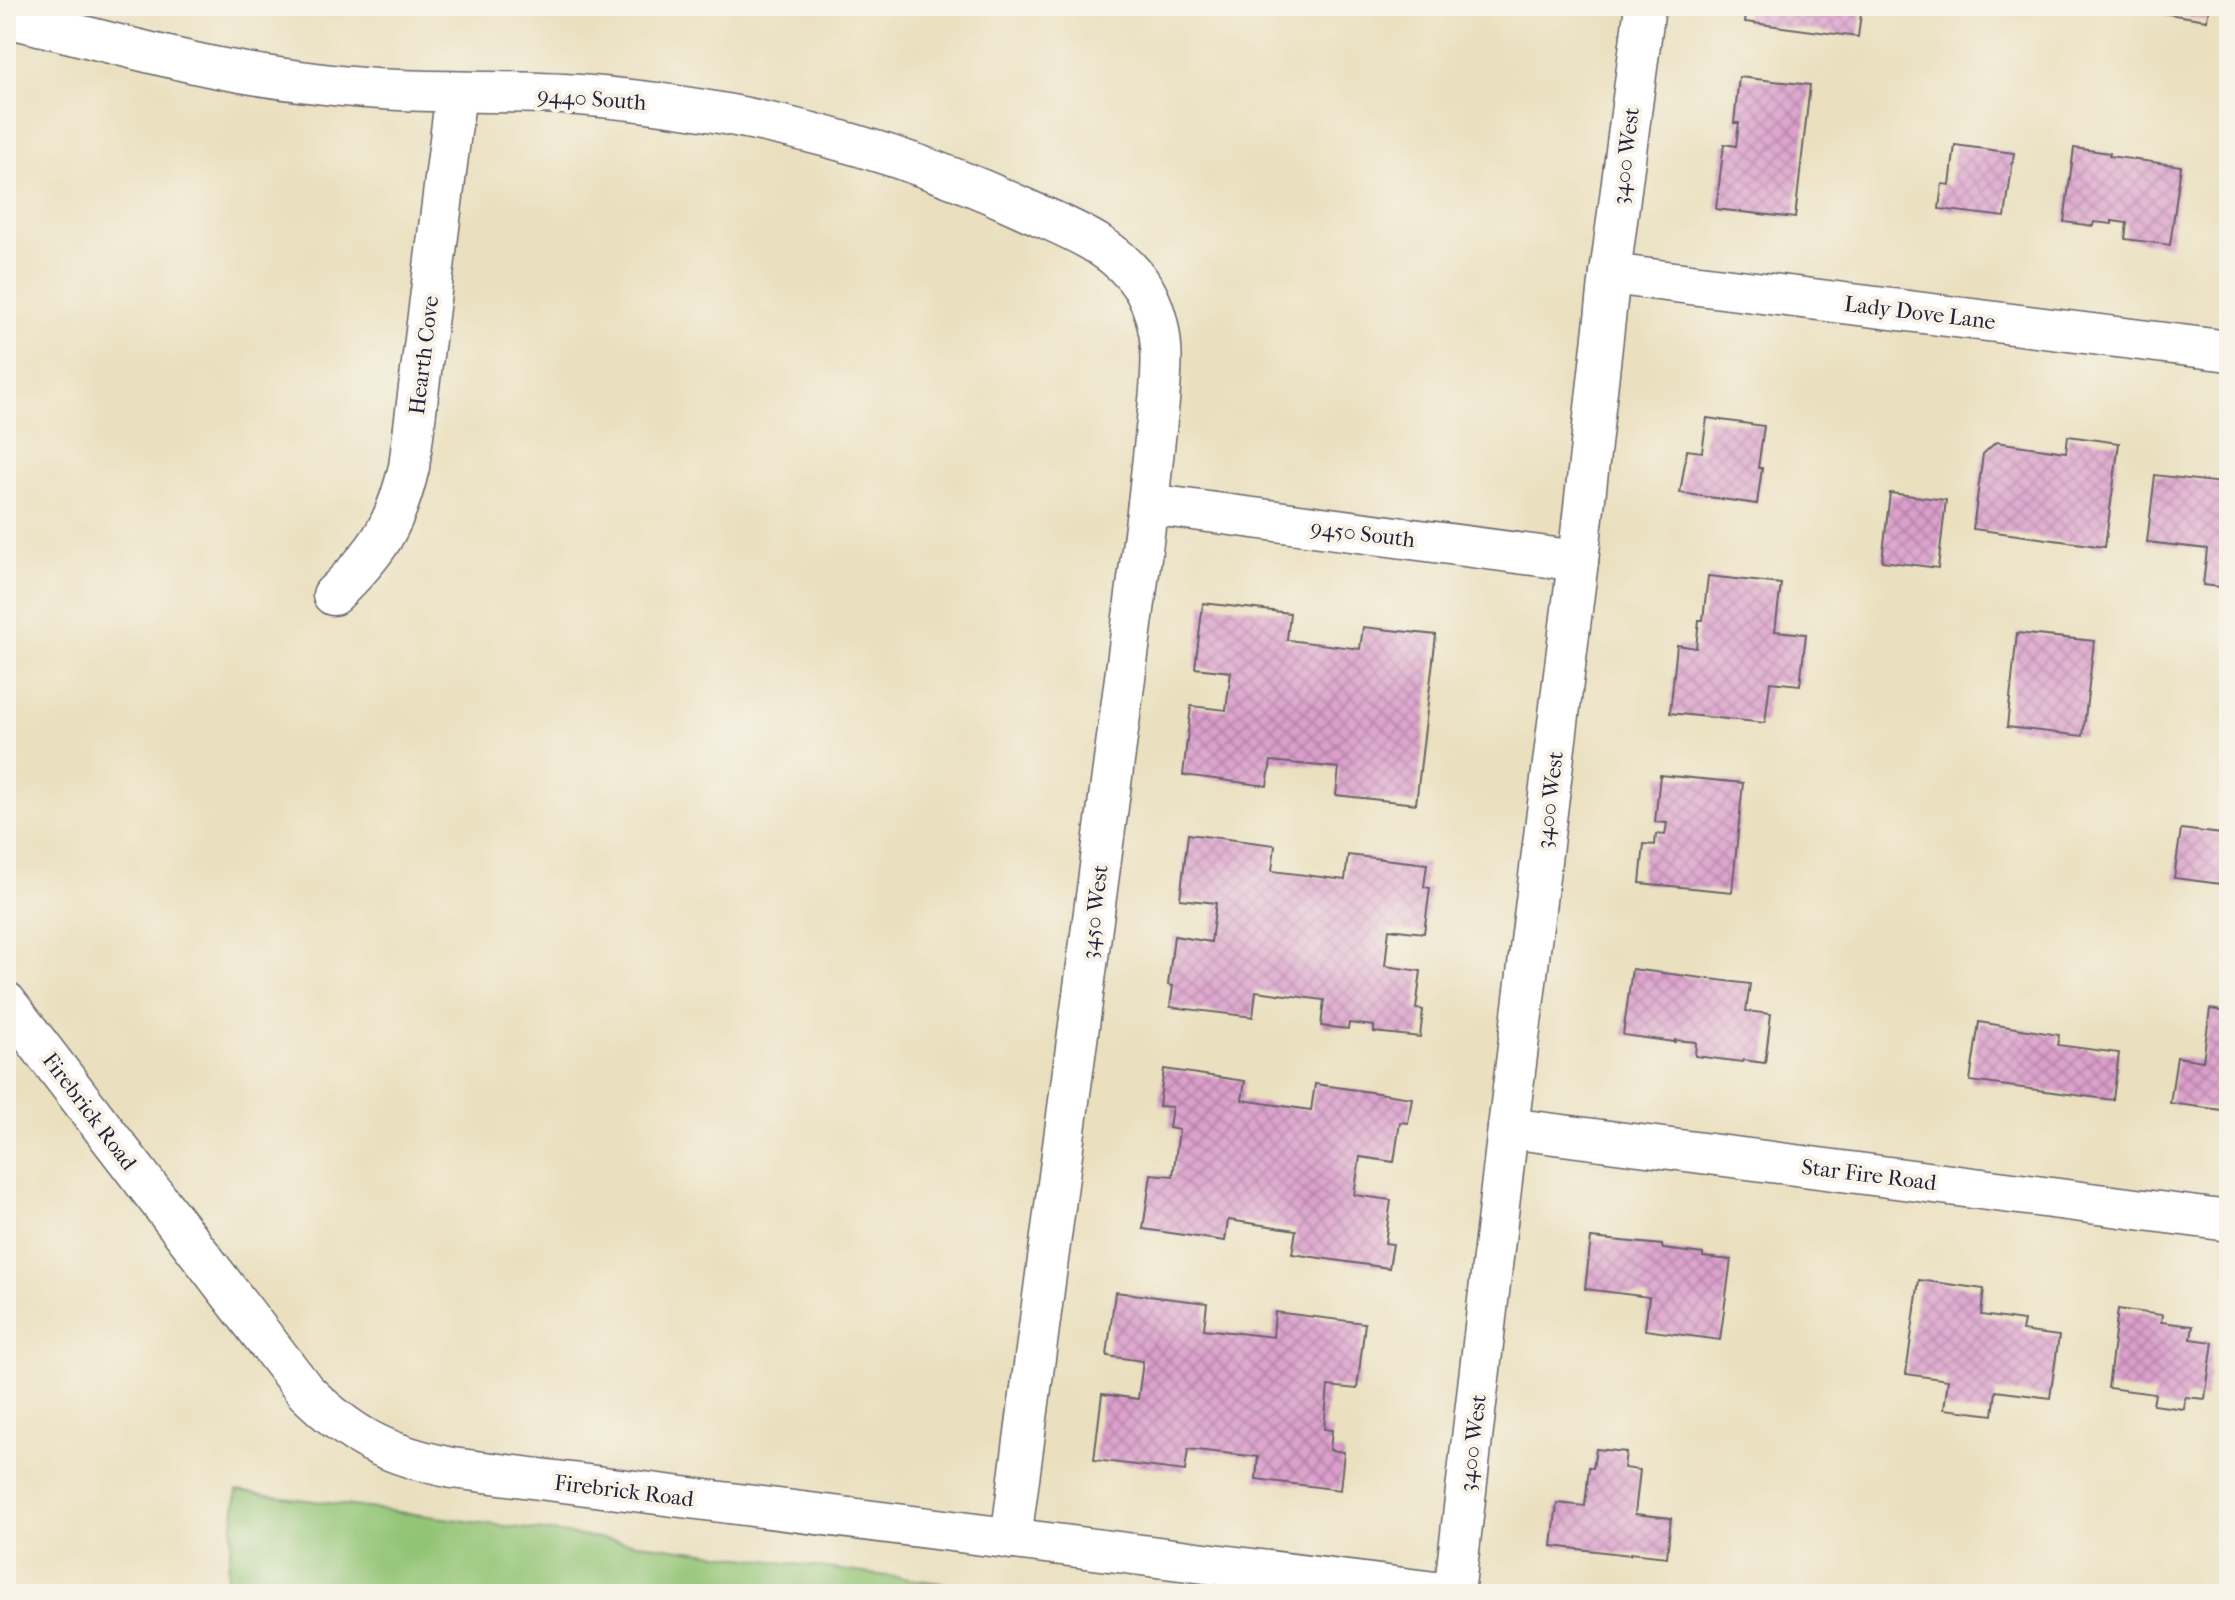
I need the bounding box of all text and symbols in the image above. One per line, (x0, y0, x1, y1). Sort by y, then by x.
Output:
street label: 9440 South (537, 82, 648, 116)
street label: 3400 West (1607, 106, 1645, 206)
street label: Lady Dove Lane (1843, 291, 1997, 335)
street label: Hearth Cove (404, 294, 444, 416)
street label: 9450 South (1309, 515, 1417, 553)
street label: 3400 West (1531, 750, 1569, 850)
street label: 3450 West (1076, 863, 1114, 961)
street label: Firebrick Road (37, 1048, 142, 1176)
street label: Star Fire Road (1800, 1154, 1939, 1196)
street label: 3400 West (1454, 1393, 1492, 1493)
street label: Firebrick Road (553, 1470, 696, 1513)

